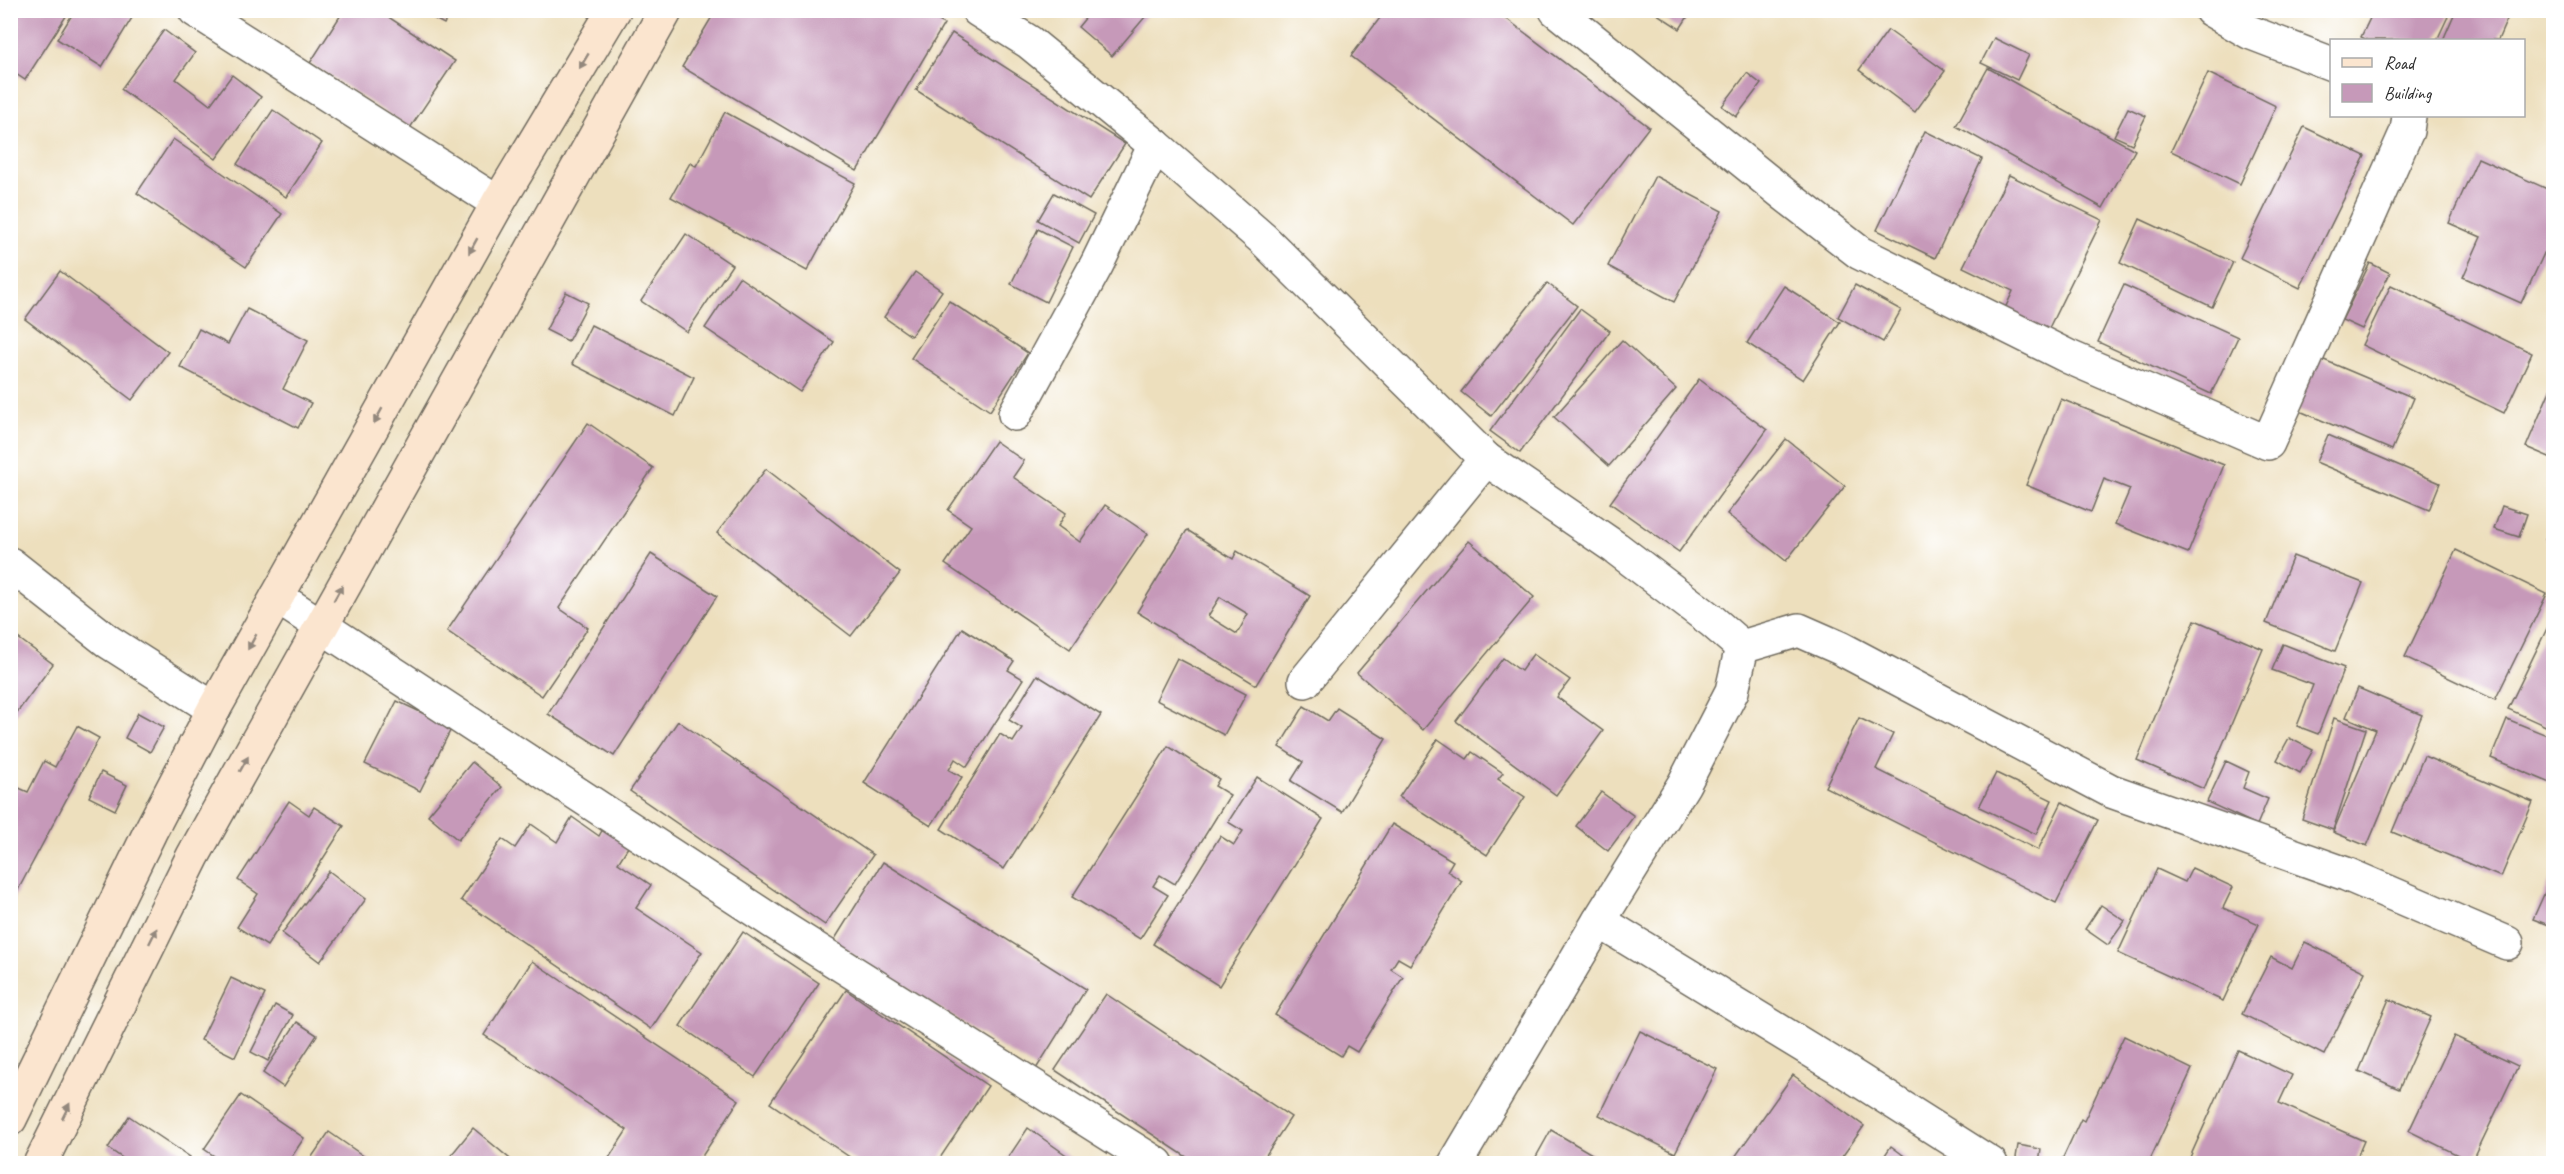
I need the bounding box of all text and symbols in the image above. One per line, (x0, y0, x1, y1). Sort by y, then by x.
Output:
legend (2330, 39, 2525, 117)
text: Road (2384, 52, 2417, 74)
one-way arrow (578, 53, 589, 69)
text: Building (2384, 82, 2433, 104)
one-way arrow (468, 238, 479, 254)
one-way arrow (373, 408, 383, 425)
one-way arrow (333, 584, 343, 601)
one-way arrow (247, 633, 257, 650)
one-way arrow (239, 755, 249, 772)
one-way arrow (148, 928, 158, 945)
one-way arrow (61, 1102, 71, 1120)

